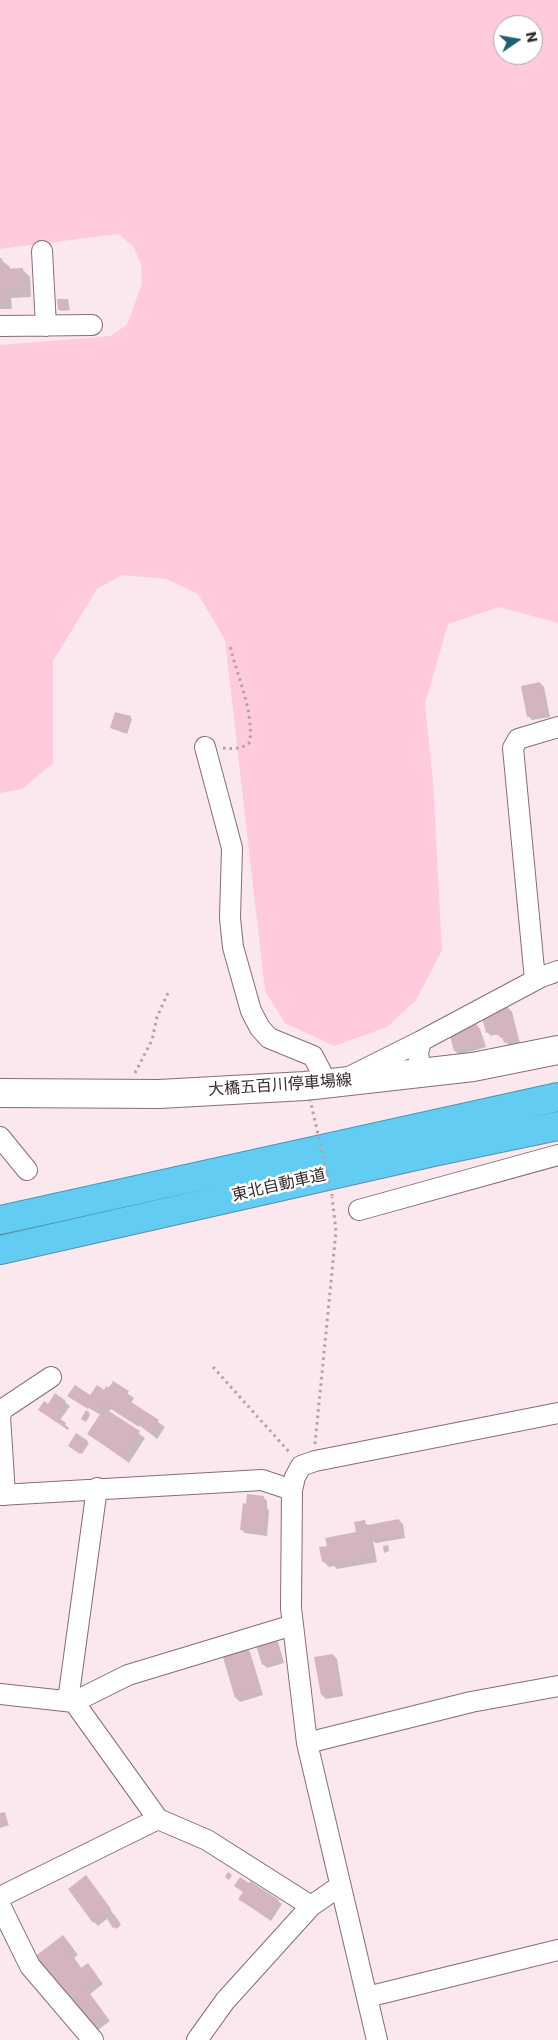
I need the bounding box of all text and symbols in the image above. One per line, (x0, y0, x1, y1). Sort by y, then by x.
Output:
north arrow (493, 15, 543, 65)
text: N (521, 30, 543, 44)
street label: 大橋五百川停車場線 (208, 1071, 352, 1101)
street label: 東北自動車道 (230, 1166, 328, 1206)

